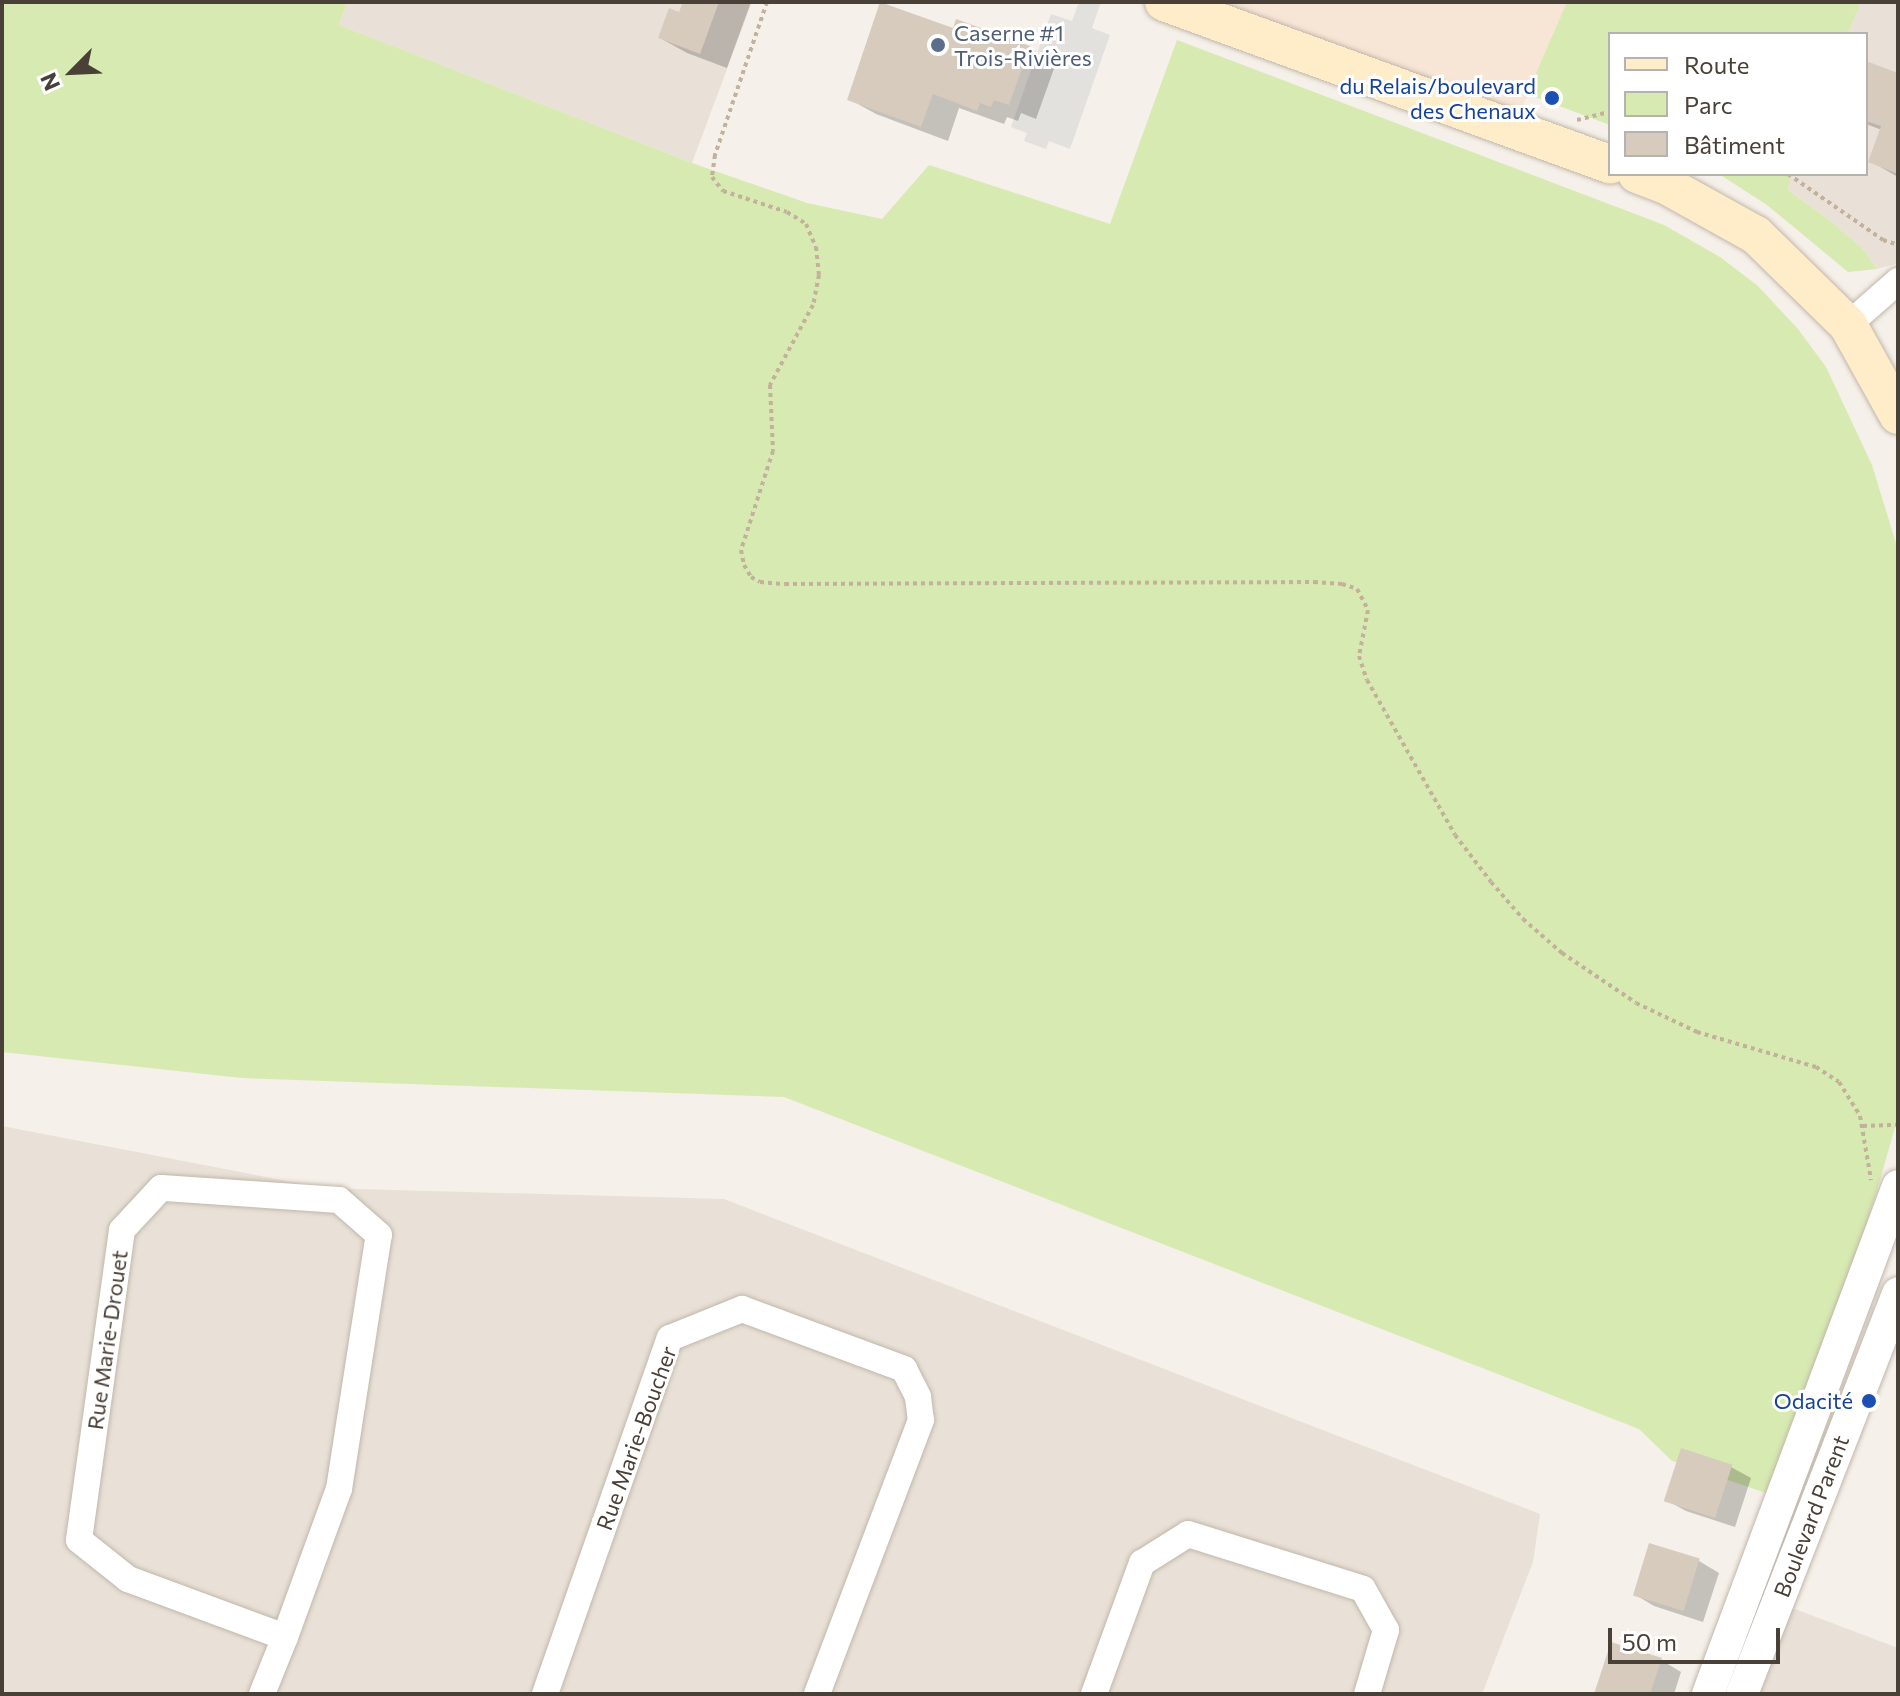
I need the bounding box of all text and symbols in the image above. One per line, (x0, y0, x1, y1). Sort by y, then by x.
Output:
place label: Caserne #1 Trois-Rivières (954, 19, 1092, 70)
north arrow (32, 32, 112, 112)
legend (1608, 32, 1868, 176)
marker: Caserne #1 Trois-Rivières (929, 36, 947, 54)
text: Route (1684, 50, 1749, 79)
text: N (34, 69, 65, 95)
place label: du Relais/boulevard des Chenaux (1340, 72, 1536, 124)
marker: du Relais/boulevard des Chenaux (1543, 89, 1561, 107)
text: Parc (1684, 90, 1733, 119)
text: Bâtiment (1684, 130, 1785, 159)
street label: Rue Marie-Drouet (81, 1249, 133, 1431)
street label: Rue Marie-Boucher (590, 1342, 682, 1534)
place label: Odacité (1774, 1388, 1853, 1414)
marker: Odacité (1860, 1392, 1878, 1410)
street label: Boulevard Parent (1768, 1431, 1854, 1601)
scale bar (1612, 1612, 1784, 1662)
text: 50 m (1622, 1627, 1677, 1656)

